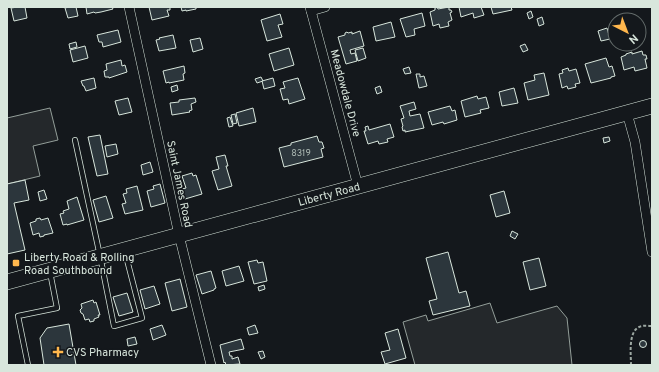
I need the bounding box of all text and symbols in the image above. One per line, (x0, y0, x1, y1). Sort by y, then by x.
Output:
north arrow (607, 12, 647, 52)
text: N (625, 31, 641, 47)
street label: Meadowdale Drive (327, 48, 363, 139)
street label: Saint James Road (163, 140, 195, 229)
house number: 8319 (291, 148, 311, 159)
street label: Liberty Road (297, 180, 362, 210)
place label: Liberty Road & Rolling Road Southbound (24, 251, 135, 278)
marker: Liberty Road & Rolling Road Southbound (11, 258, 21, 268)
place label: CVS Pharmacy (66, 346, 139, 360)
marker: CVS Pharmacy (53, 347, 63, 357)

